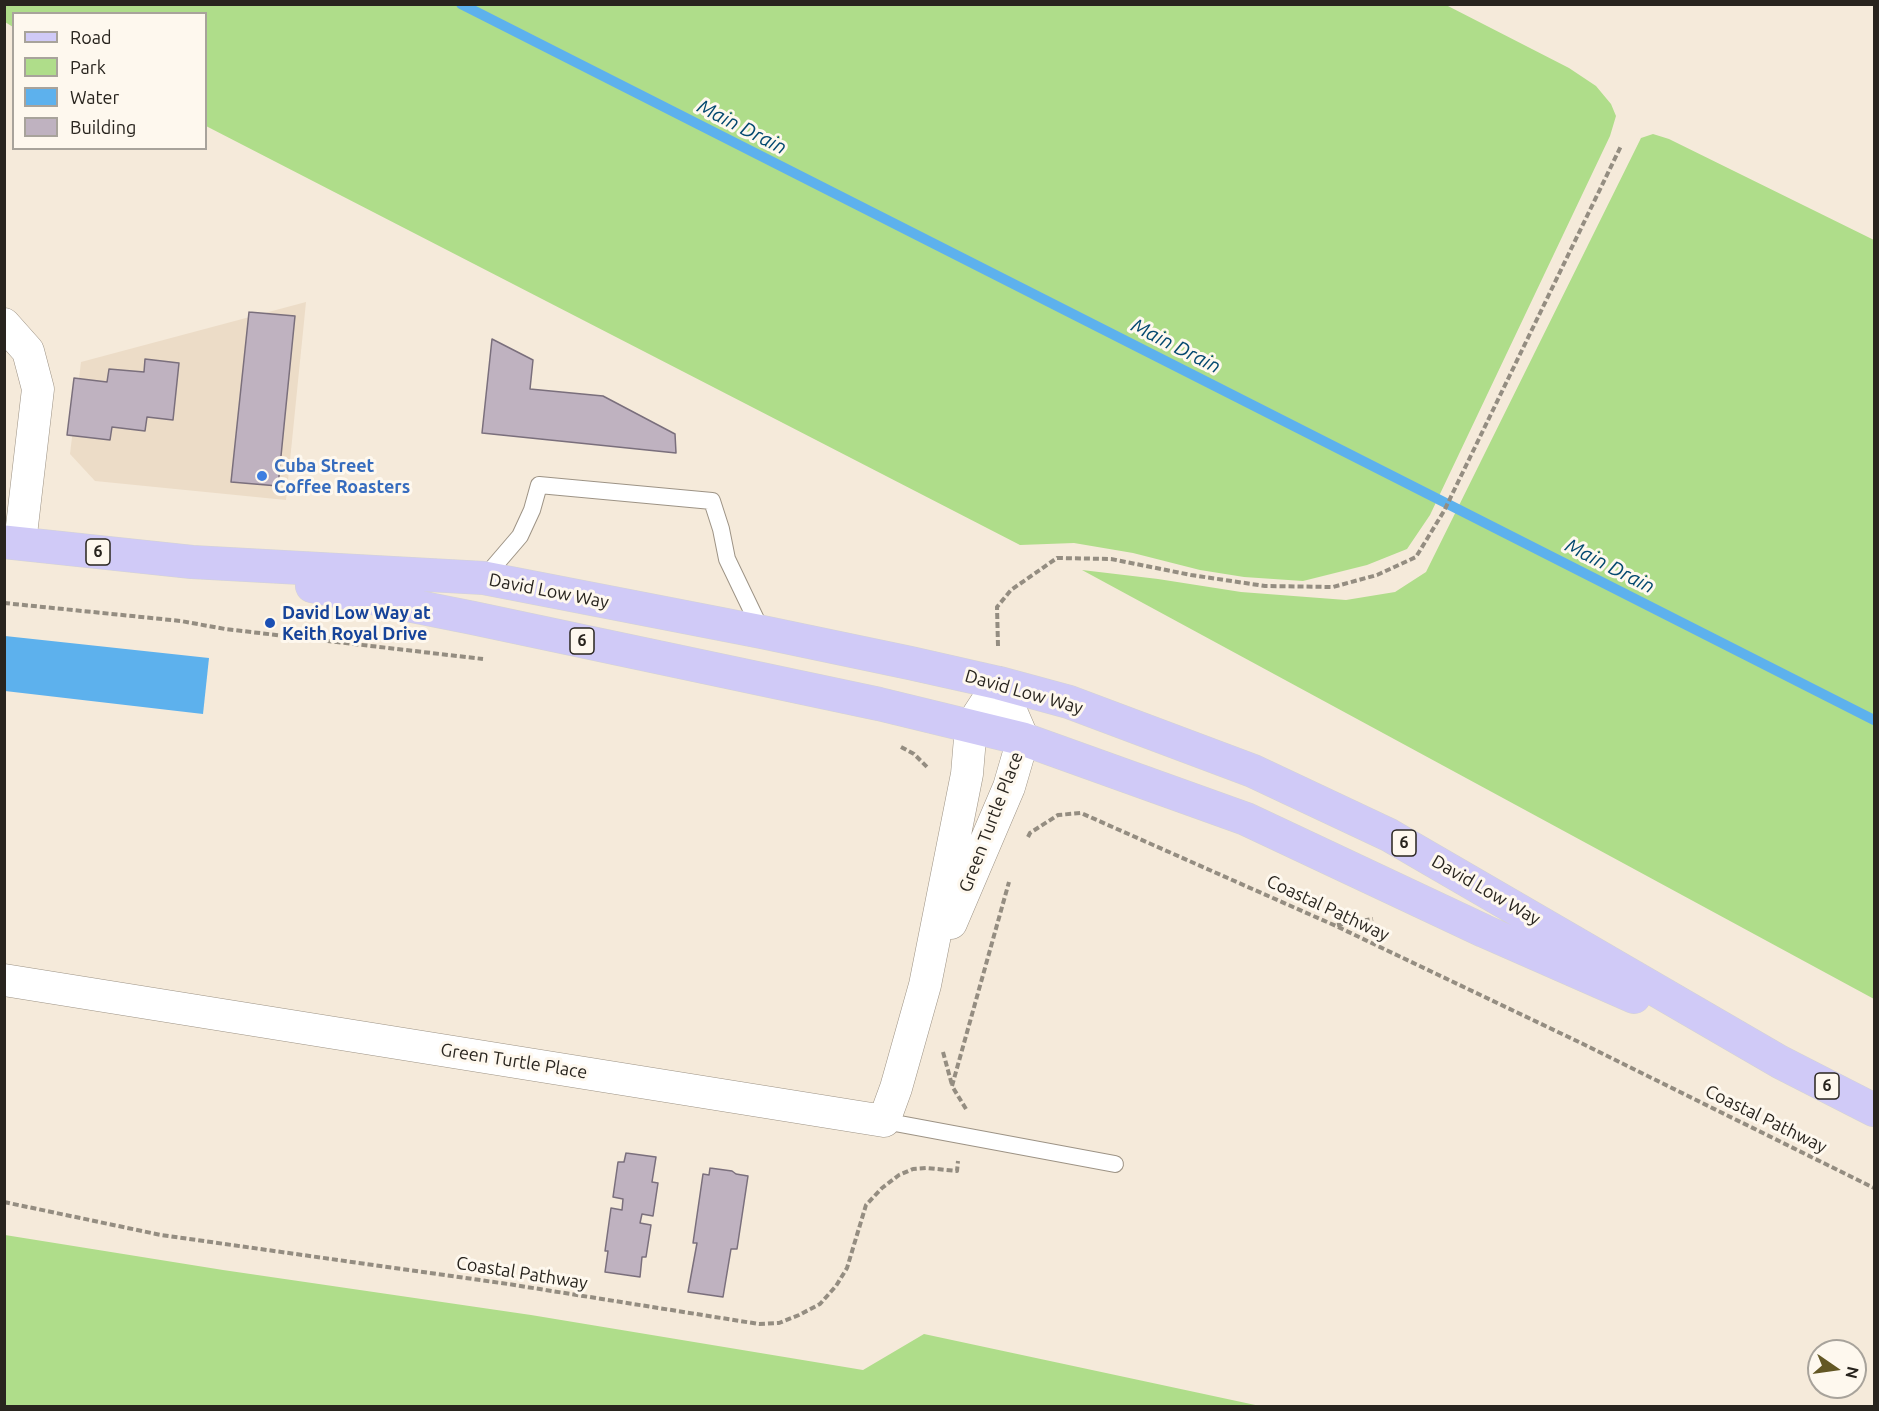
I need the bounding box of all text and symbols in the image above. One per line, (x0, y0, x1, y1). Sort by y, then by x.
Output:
legend (12, 12, 207, 150)
text: Road (70, 27, 112, 47)
text: Park (70, 57, 106, 77)
text: Water (70, 87, 119, 107)
water label: Main Drain (693, 94, 791, 160)
text: Building (70, 117, 136, 137)
water label: Main Drain (1127, 313, 1225, 379)
place label: Cuba Street Coffee Roasters (274, 455, 410, 498)
marker: Cuba Street Coffee Roasters (255, 469, 269, 483)
water label: Main Drain (1561, 533, 1659, 599)
road number: 6 (86, 539, 110, 565)
street label: David Low Way (487, 569, 611, 613)
place label: David Low Way at Keith Royal Drive (282, 602, 431, 644)
marker: David Low Way at Keith Royal Drive (263, 616, 277, 630)
road number: 6 (570, 628, 594, 654)
street label: David Low Way (963, 665, 1085, 719)
street label: Green Turtle Place (954, 749, 1028, 895)
road number: 6 (1392, 830, 1416, 856)
street label: David Low Way (1428, 850, 1544, 930)
street label: Coastal Pathway (1263, 870, 1393, 946)
street label: Green Turtle Place (439, 1039, 589, 1083)
road number: 6 (1815, 1073, 1839, 1099)
street label: Coastal Pathway (1702, 1080, 1830, 1158)
street label: Coastal Pathway (455, 1252, 589, 1294)
north arrow (1807, 1339, 1867, 1399)
text: N (1842, 1365, 1863, 1380)

